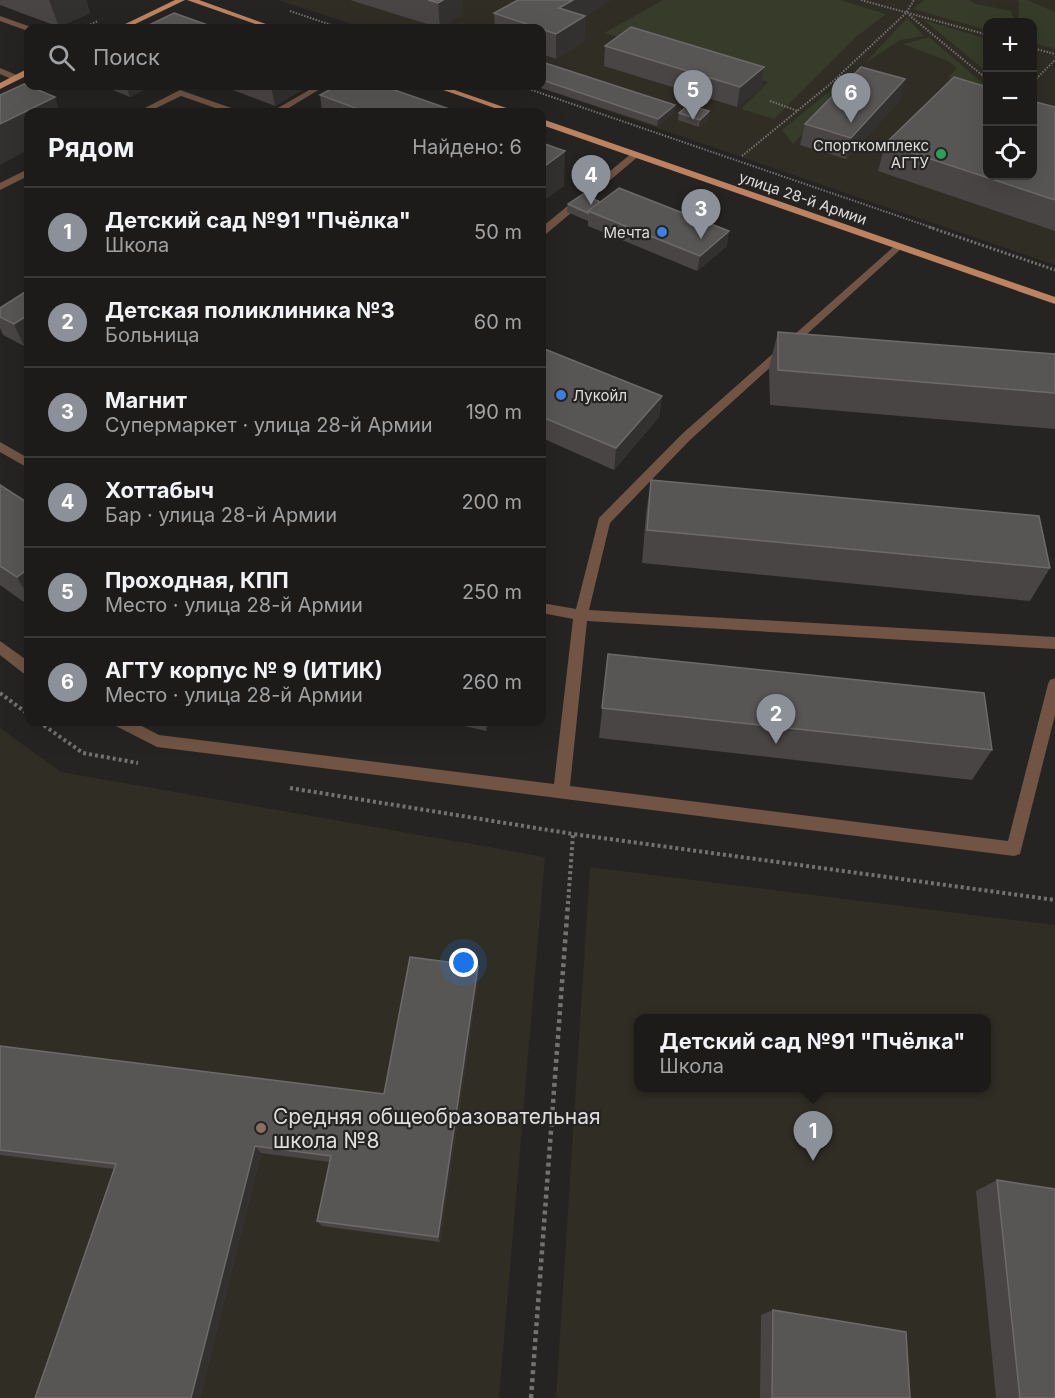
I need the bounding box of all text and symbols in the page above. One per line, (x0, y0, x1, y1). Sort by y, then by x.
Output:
map controls (983, 18, 1037, 180)
button: + (983, 18, 1037, 72)
search box (24, 24, 546, 90)
icon: search (45, 41, 78, 74)
text: Поиск (93, 44, 160, 70)
pin: 5 (674, 70, 712, 120)
button: − (983, 72, 1037, 126)
pin: 6 (832, 74, 870, 123)
button: locate (983, 126, 1037, 180)
text: Рядом (48, 132, 134, 163)
text: Найдено: 6 (412, 135, 522, 159)
place label: Спорткомплекс АГТУ (813, 136, 930, 172)
marker: Спорткомплекс АГТУ (934, 147, 948, 161)
pin: 4 (572, 156, 610, 205)
street label: улица 28-й Армии (737, 167, 869, 229)
pin: 3 (682, 190, 720, 239)
text: Детский сад №91 "Пчёлка" (105, 207, 411, 233)
text: 1 (63, 220, 72, 244)
text: 50 m (474, 220, 522, 244)
place label: Мечта (603, 223, 650, 242)
marker: Мечта (655, 225, 669, 239)
text: Школа (105, 233, 169, 257)
text: Детская поликлиника №3 (105, 297, 395, 323)
text: 2 (61, 310, 74, 334)
text: 60 m (474, 310, 522, 334)
text: Больница (105, 323, 199, 347)
place label: Лукойл (573, 386, 627, 405)
text: Магнит (105, 387, 187, 413)
marker: Лукойл (554, 388, 568, 402)
text: 3 (61, 400, 74, 424)
text: 190 m (466, 400, 522, 424)
text: Супермаркет · улица 28-й Армии (105, 413, 433, 437)
text: Хоттабыч (105, 477, 214, 503)
text: 4 (61, 490, 74, 514)
text: 200 m (461, 490, 522, 514)
text: Бар · улица 28-й Армии (105, 503, 337, 527)
text: Проходная, КПП (105, 567, 289, 593)
text: 5 (61, 580, 74, 604)
text: 250 m (462, 580, 522, 604)
text: Место · улица 28-й Армии (105, 593, 363, 617)
text: АГТУ корпус № 9 (ИТИК) (105, 657, 383, 683)
text: 6 (61, 670, 74, 694)
text: 260 m (462, 670, 522, 694)
text: Место · улица 28-й Армии (105, 683, 363, 707)
pin: 2 (756, 694, 796, 744)
your location (449, 948, 478, 977)
popup (634, 1014, 991, 1092)
text: Детский сад №91 "Пчёлка" (660, 1028, 965, 1054)
text: Школа (660, 1054, 724, 1078)
place label: Средняя общеобразовательная школа №8 (273, 1104, 601, 1153)
pin: 1 (794, 1112, 832, 1161)
marker: Средняя общеобразовательная школа №8 (254, 1121, 268, 1135)

